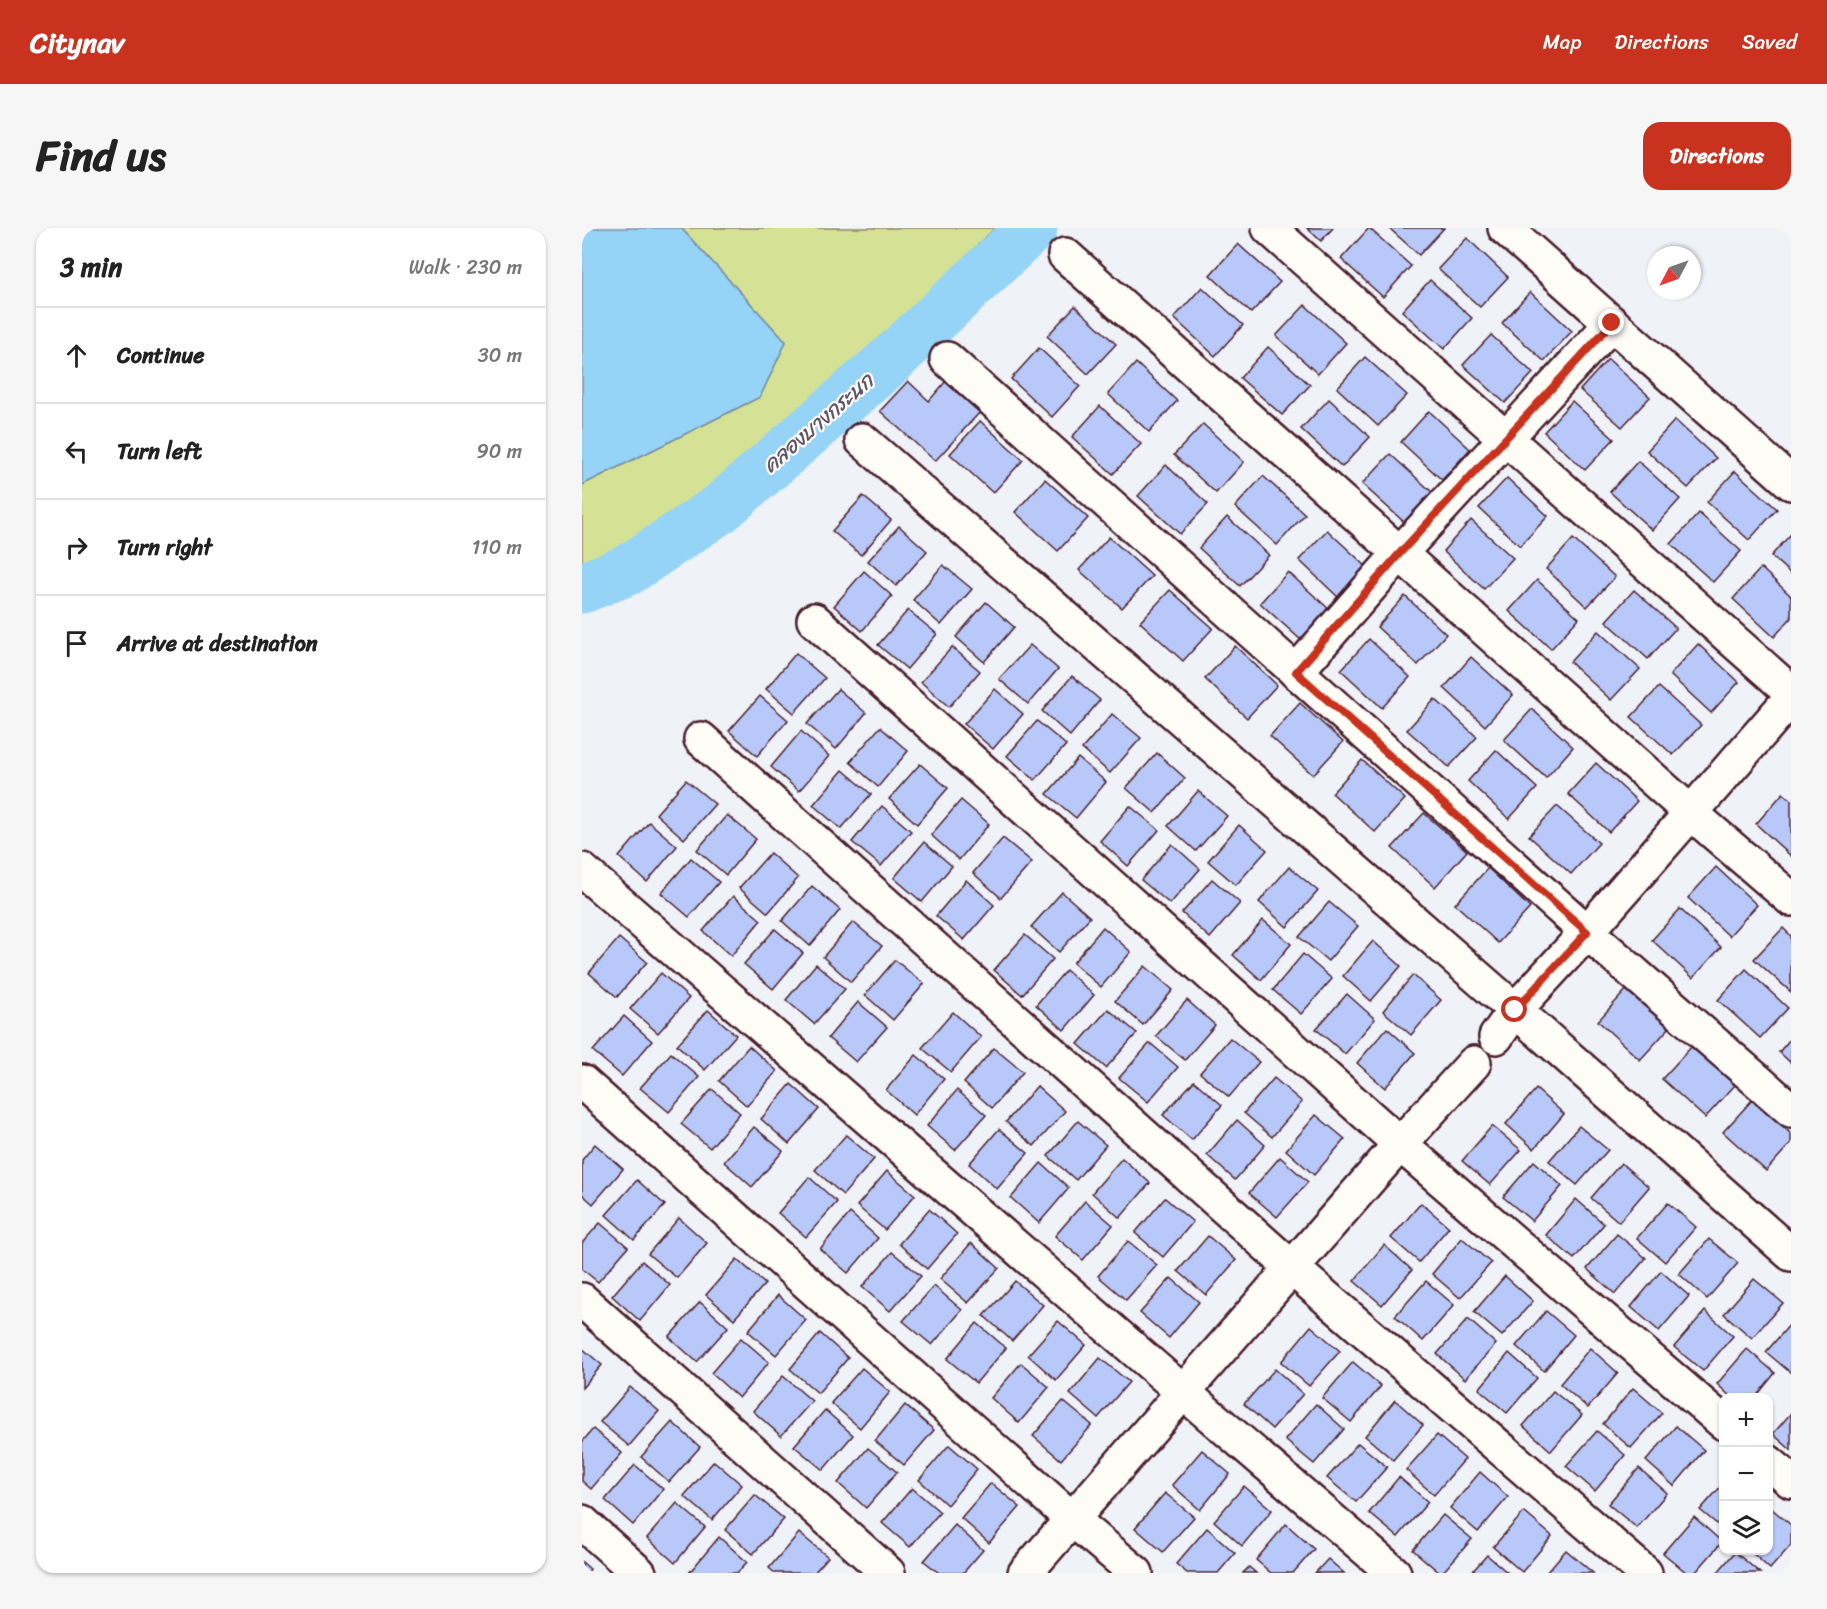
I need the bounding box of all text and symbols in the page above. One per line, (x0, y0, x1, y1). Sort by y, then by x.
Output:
text: Citynav (30, 18, 124, 67)
text: Map (1543, 23, 1581, 61)
text: Directions (1614, 23, 1709, 61)
text: Saved (1742, 23, 1797, 61)
text: Find us (36, 119, 166, 193)
button: Directions (1643, 122, 1791, 190)
text: 3 min (60, 244, 122, 290)
north arrow (1647, 246, 1701, 300)
text: Walk · 230 m (409, 250, 522, 285)
route end (1598, 309, 1624, 335)
text: Continue (117, 336, 205, 375)
text: 30 m (478, 338, 522, 373)
icon: ahead (60, 339, 93, 372)
water label: คลองบางกระนก (754, 362, 884, 483)
text: Turn left (117, 432, 202, 471)
text: 90 m (477, 434, 522, 469)
icon: left (60, 435, 93, 468)
text: Turn right (117, 528, 212, 567)
text: 110 m (472, 530, 522, 565)
icon: right (60, 531, 93, 564)
text: Arrive at destination (117, 624, 318, 663)
icon: arrive (60, 627, 93, 660)
route start (1501, 996, 1527, 1022)
map controls (1719, 1393, 1773, 1555)
button: + (1719, 1393, 1773, 1447)
button: − (1719, 1447, 1773, 1501)
button: layers (1719, 1501, 1773, 1555)

